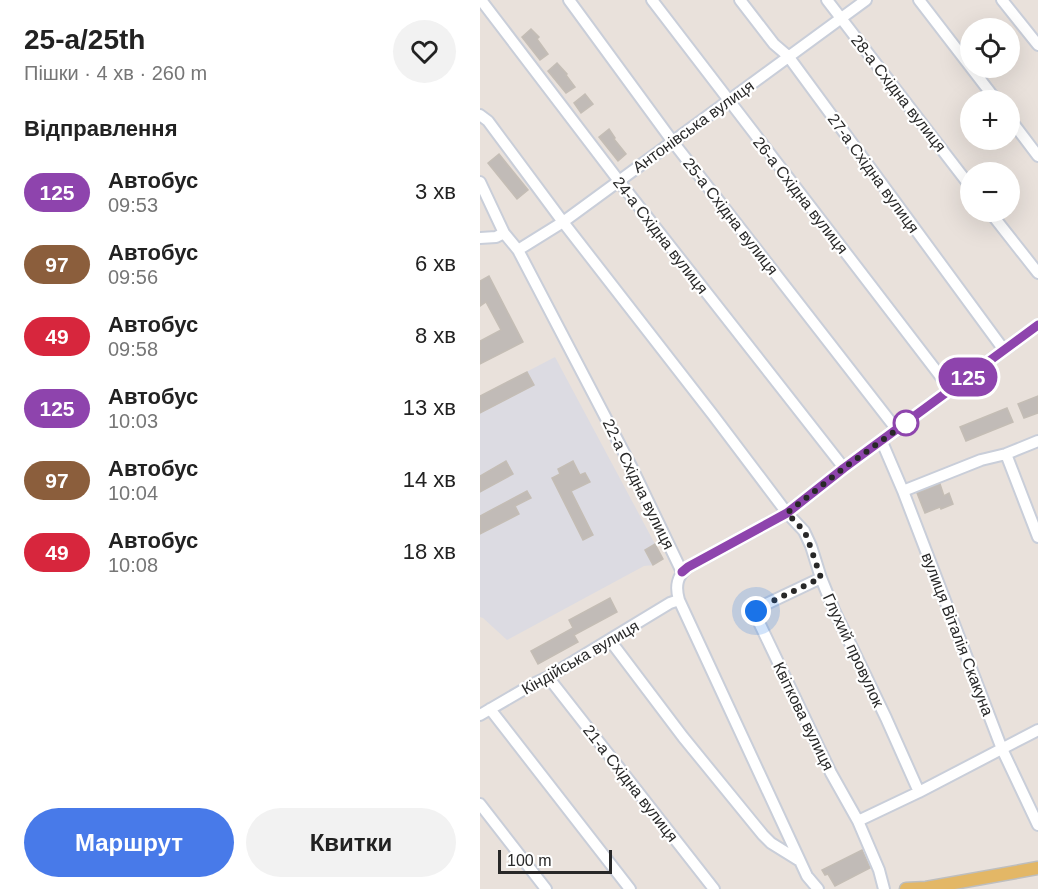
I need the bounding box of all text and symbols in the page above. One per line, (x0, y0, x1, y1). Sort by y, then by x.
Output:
map controls (960, 18, 1020, 222)
button: locate (960, 18, 1020, 78)
button: heart (393, 20, 456, 83)
text: 25-а/25th (24, 24, 145, 55)
street label: 28-а Східна вулиця (848, 32, 949, 155)
text: Пішки · 4 хв · 260 m (24, 62, 207, 84)
street label: Антонівська вулиця (630, 77, 757, 176)
button: + (960, 90, 1020, 150)
street label: 27-а Східна вулиця (825, 110, 922, 236)
text: Відправлення (24, 116, 178, 141)
street label: 26-а Східна вулиця (750, 134, 851, 257)
street label: 25-а Східна вулиця (680, 155, 781, 278)
button: − (960, 162, 1020, 222)
text: Автобус (108, 168, 198, 193)
street label: 24-а Східна вулиця (610, 174, 711, 297)
text: 3 хв (415, 179, 456, 204)
text: 125 (39, 181, 75, 204)
text: 09:53 (108, 194, 158, 216)
text: Автобус (108, 240, 198, 265)
text: 6 хв (415, 251, 456, 276)
text: 97 (45, 253, 69, 276)
text: 09:56 (108, 266, 158, 288)
text: Автобус (108, 312, 198, 337)
text: 8 хв (415, 323, 456, 348)
text: 49 (45, 325, 69, 348)
text: 09:58 (108, 338, 158, 360)
line badge: 125 (934, 358, 1002, 397)
text: 125 (950, 366, 986, 389)
text: Автобус (108, 384, 198, 409)
text: 13 хв (403, 395, 456, 420)
text: 125 (39, 397, 75, 420)
text: 10:03 (108, 410, 158, 432)
unlabelled marker (893, 410, 919, 436)
street label: 22-а Східна вулиця (600, 416, 678, 552)
text: Автобус (108, 456, 198, 481)
text: 14 хв (403, 467, 456, 492)
text: 97 (45, 469, 69, 492)
text: 10:04 (108, 482, 158, 504)
text: Автобус (108, 528, 198, 553)
text: 18 хв (403, 539, 456, 564)
text: 49 (45, 541, 69, 564)
street label: вулиця Віталія Скакуна (919, 550, 997, 718)
text: 10:08 (108, 554, 158, 576)
street label: Глухий провулок (820, 591, 888, 710)
your location (741, 596, 771, 626)
street label: Кіндійська вулиця (519, 617, 642, 698)
street label: Квіткова вулиця (770, 659, 837, 773)
street label: 21-а Східна вулиця (580, 722, 681, 845)
button: Маршрут (24, 808, 234, 877)
button: Квитки (246, 808, 456, 877)
scale bar (498, 847, 612, 874)
text: 100 m (507, 852, 551, 869)

